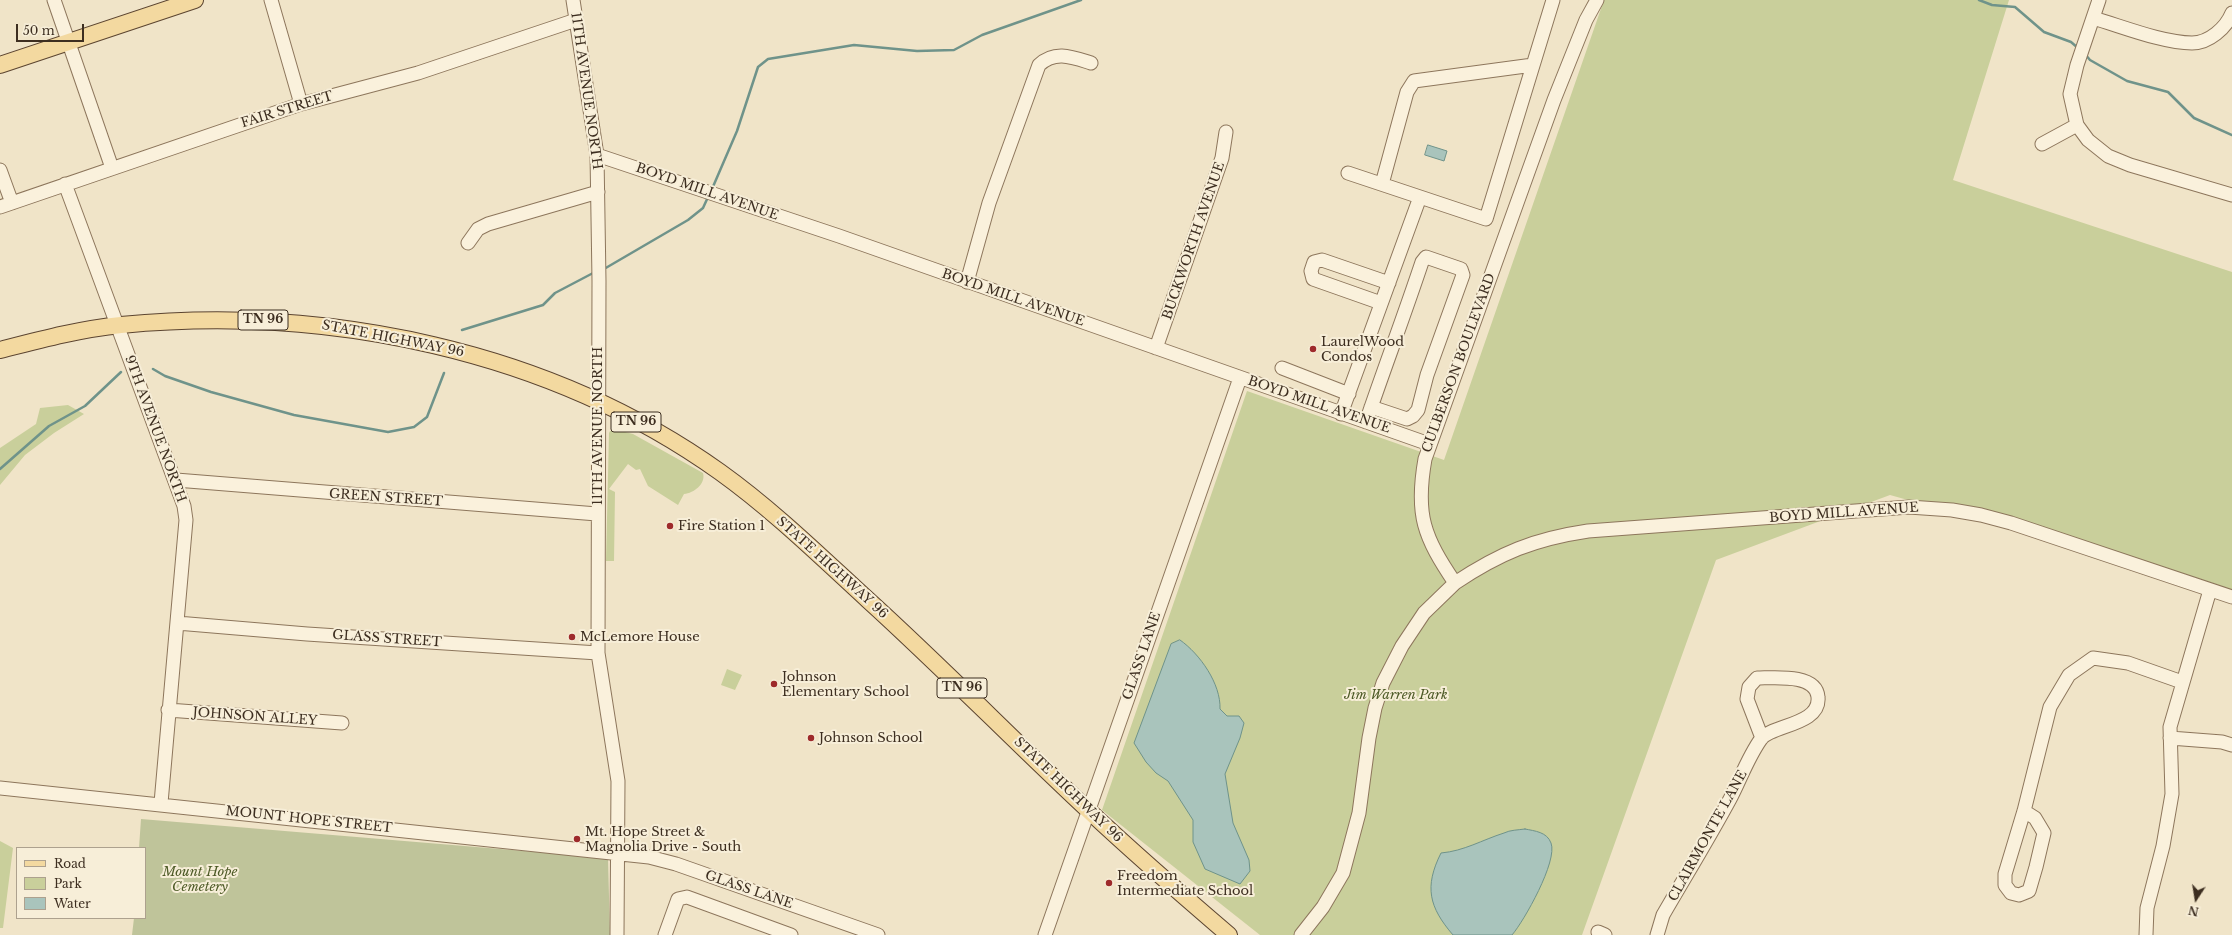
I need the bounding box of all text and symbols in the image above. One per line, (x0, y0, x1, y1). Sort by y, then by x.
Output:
street label: 11TH AVENUE NORTH (567, 11, 605, 171)
scale bar (18, 16, 86, 42)
text: 50 m (23, 23, 55, 38)
street label: FAIR STREET (239, 89, 335, 131)
street label: BOYD MILL AVENUE (634, 160, 780, 224)
street label: BUCKWORTH AVENUE (1160, 160, 1228, 322)
street label: BOYD MILL AVENUE (940, 266, 1086, 330)
street label: CULBERSON BOULEVARD (1419, 271, 1499, 455)
road number: TN 96 (238, 310, 288, 330)
street label: STATE HIGHWAY 96 (321, 318, 465, 360)
place label: LaurelWood Condos (1321, 334, 1404, 365)
marker: LaurelWood Condos (1308, 344, 1318, 354)
street label: 11TH AVENUE NORTH (590, 347, 606, 505)
street label: 9TH AVENUE NORTH (121, 353, 189, 505)
street label: BOYD MILL AVENUE (1246, 373, 1392, 437)
road number: TN 96 (611, 412, 661, 432)
street label: GREEN STREET (329, 486, 443, 510)
street label: BOYD MILL AVENUE (1769, 500, 1919, 526)
street label: STATE HIGHWAY 96 (773, 514, 891, 622)
place label: Fire Station 1 (678, 518, 765, 534)
marker: Fire Station 1 (665, 521, 675, 531)
street label: GLASS LANE (1120, 610, 1164, 702)
street label: GLASS STREET (332, 627, 442, 651)
place label: McLemore House (580, 629, 700, 645)
marker: McLemore House (567, 632, 577, 642)
place label: Johnson Elementary School (782, 669, 909, 700)
road number: TN 96 (937, 678, 987, 698)
marker: Johnson Elementary School (769, 679, 779, 689)
park label: Jim Warren Park (1344, 687, 1448, 703)
street label: JOHNSON ALLEY (192, 705, 318, 729)
place label: Johnson School (819, 730, 923, 746)
marker: Johnson School (806, 733, 816, 743)
street label: STATE HIGHWAY 96 (1011, 734, 1125, 846)
street label: CLAIRMONTE LANE (1665, 768, 1751, 904)
street label: MOUNT HOPE STREET (225, 803, 393, 837)
place label: Mt. Hope Street & Magnolia Drive - South (585, 824, 741, 855)
marker: Mt. Hope Street & Magnolia Drive - South (572, 834, 582, 844)
legend (16, 847, 146, 919)
text: Road (54, 856, 86, 871)
park label: Mount Hope Cemetery (162, 864, 238, 895)
street label: GLASS LANE (703, 868, 795, 912)
place label: Freedom Intermediate School (1117, 868, 1253, 899)
text: Park (54, 876, 82, 891)
marker: Freedom Intermediate School (1104, 878, 1114, 888)
north arrow (2176, 879, 2216, 919)
text: Water (54, 896, 91, 911)
text: N (2187, 903, 2200, 919)

